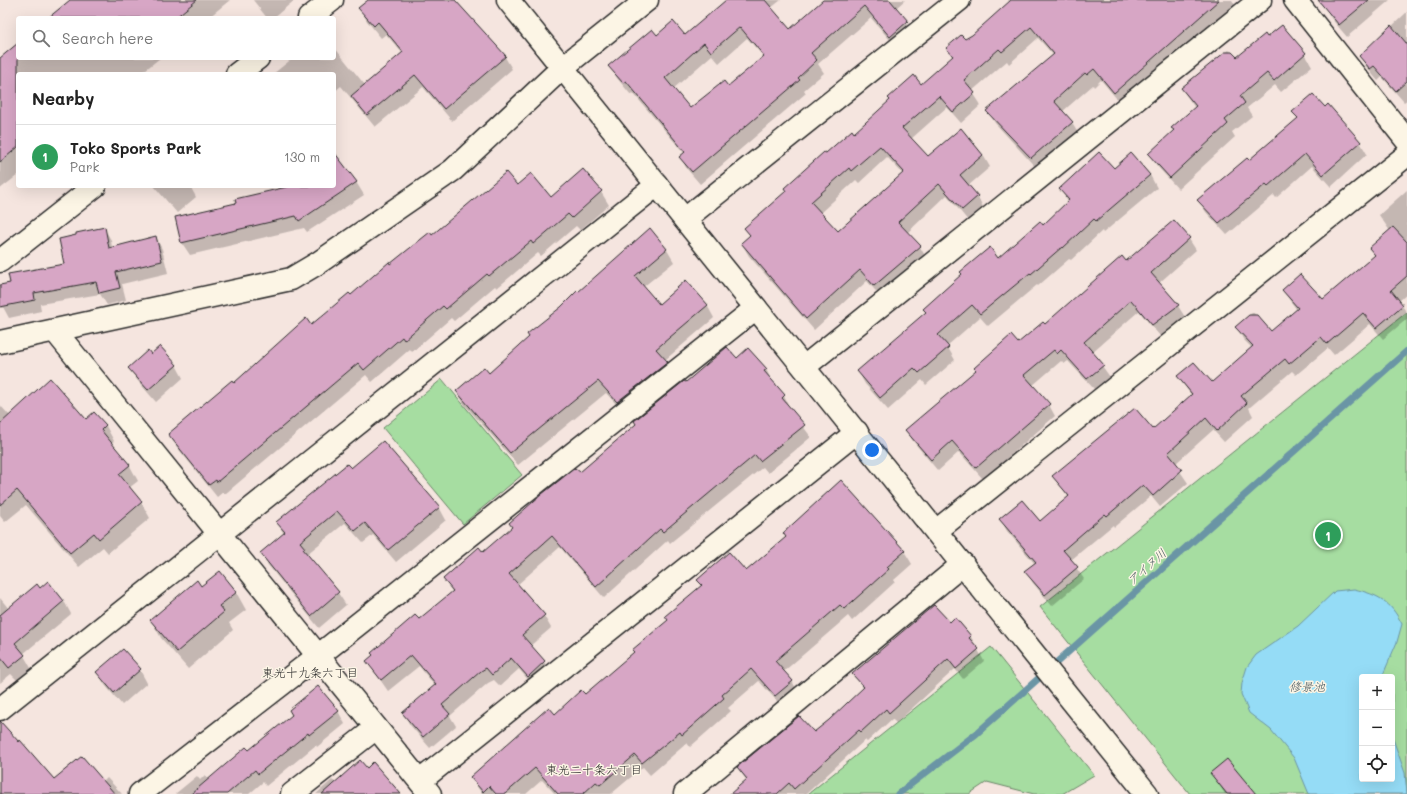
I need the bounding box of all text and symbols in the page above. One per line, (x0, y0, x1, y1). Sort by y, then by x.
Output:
search box (16, 16, 336, 60)
icon: search (30, 27, 52, 49)
text: Search here (62, 28, 153, 48)
text: Nearby (32, 87, 94, 109)
text: Toko Sports Park (70, 138, 201, 158)
text: 1 (42, 148, 48, 165)
text: 130 m (284, 148, 320, 165)
text: Park (70, 158, 99, 175)
your location (862, 440, 882, 460)
pin: 1 (1315, 520, 1341, 550)
water label: アイヌ川 (1123, 544, 1169, 588)
district label: 東光十九条六丁目 (262, 664, 358, 680)
map controls (1359, 674, 1395, 782)
button: + (1359, 674, 1395, 710)
water label: 修景池 (1289, 678, 1326, 694)
button: − (1359, 710, 1395, 746)
button: locate (1359, 746, 1395, 782)
district label: 東光二十条六丁目 (546, 761, 642, 777)

